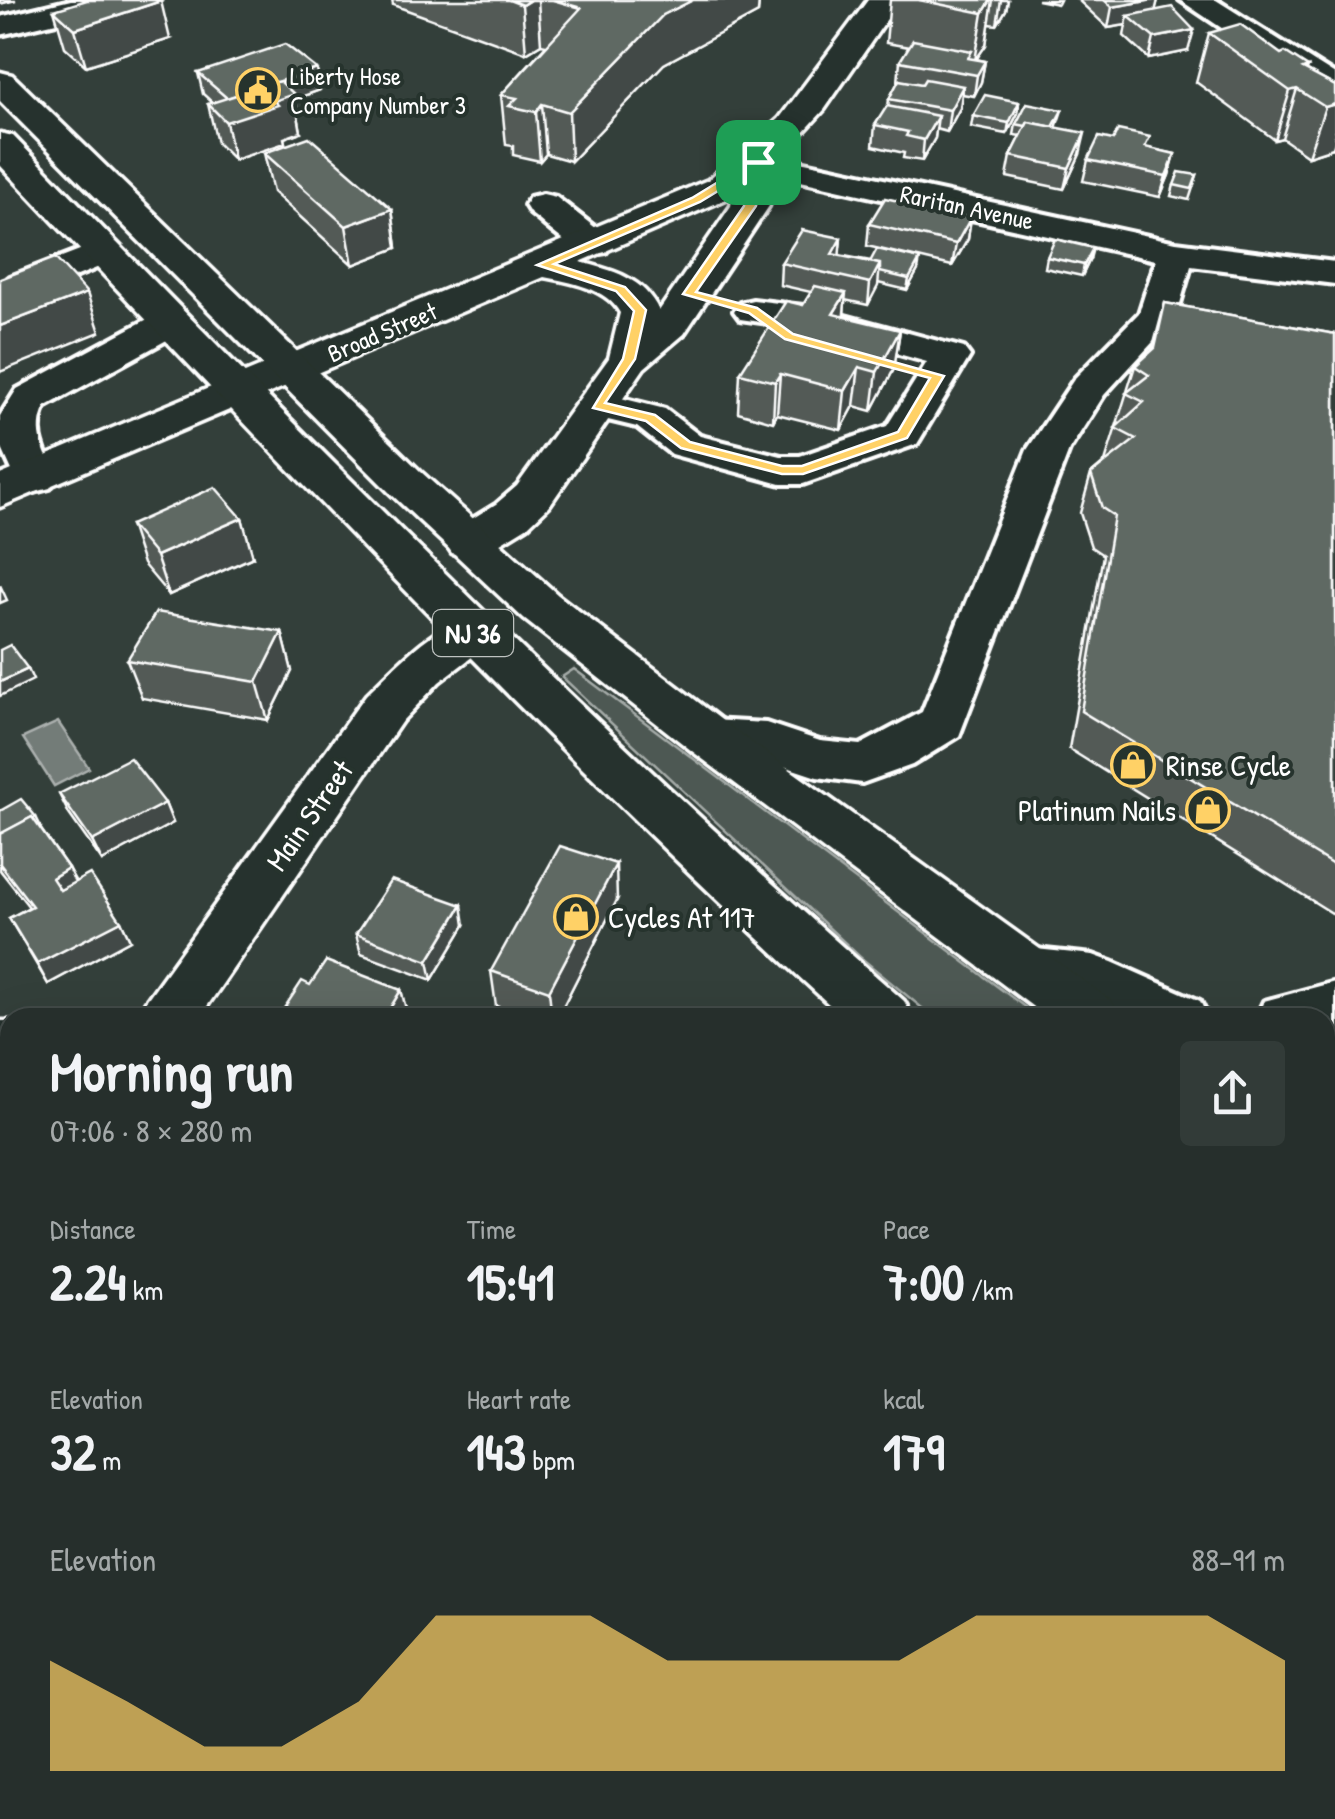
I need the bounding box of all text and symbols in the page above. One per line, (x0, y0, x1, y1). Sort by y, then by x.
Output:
place label: Liberty Hose Company Number 3 (290, 59, 466, 122)
public building icon: Liberty Hose Company Number 3 (235, 67, 281, 113)
pin (716, 120, 801, 205)
icon: arrive (731, 135, 786, 190)
street label: Raritan Avenue (897, 176, 1037, 238)
street label: Broad Street (322, 294, 442, 370)
road number: NJ 36 (433, 610, 513, 656)
shop icon: Rinse Cycle (1110, 742, 1156, 788)
place label: Rinse Cycle (1166, 745, 1291, 785)
street label: Main Street (256, 751, 362, 878)
shop icon: Platinum Nails (1185, 787, 1231, 833)
place label: Platinum Nails (1018, 790, 1176, 830)
shop icon: Cycles At 117 (553, 894, 599, 940)
place label: Cycles At 117 (608, 897, 756, 937)
text: Morning run (50, 1034, 293, 1108)
button: share (1180, 1041, 1285, 1146)
text: 07:06 · 8 × 280 m (50, 1109, 252, 1152)
text: Distance (50, 1210, 136, 1248)
text: Time (467, 1210, 516, 1248)
text: Pace (883, 1210, 930, 1248)
text: 2.24 (50, 1248, 126, 1316)
text: 15:41 (467, 1248, 554, 1316)
text: 7:00 (883, 1248, 964, 1316)
text: km (126, 1271, 163, 1309)
text: /km (964, 1271, 1013, 1309)
text: Elevation (50, 1380, 143, 1418)
text: Heart rate (467, 1380, 571, 1418)
text: kcal (883, 1380, 924, 1418)
text: 32 (50, 1418, 96, 1486)
text: 143 (467, 1418, 526, 1486)
text: 179 (883, 1418, 945, 1486)
text: m (96, 1441, 121, 1479)
text: bpm (526, 1441, 575, 1479)
text: Elevation (50, 1538, 156, 1581)
text: 88–91 m (1191, 1538, 1285, 1581)

